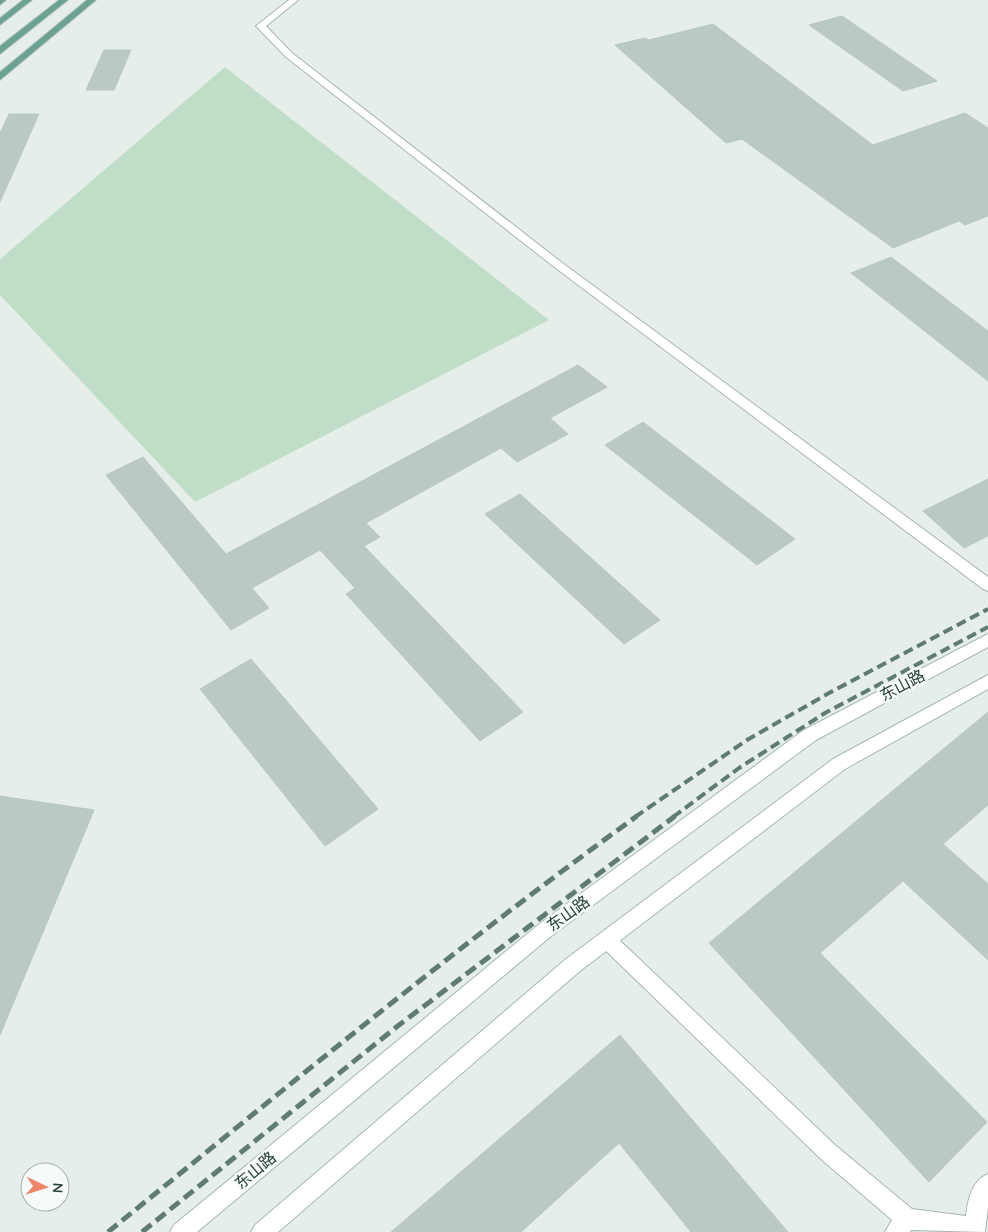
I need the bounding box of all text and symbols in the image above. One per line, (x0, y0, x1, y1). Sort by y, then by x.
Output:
street label: 东山路 (876, 665, 928, 705)
street label: 东山路 (543, 891, 593, 935)
street label: 东山路 (230, 1147, 280, 1193)
north arrow (20, 1162, 70, 1212)
text: N (49, 1182, 67, 1194)

